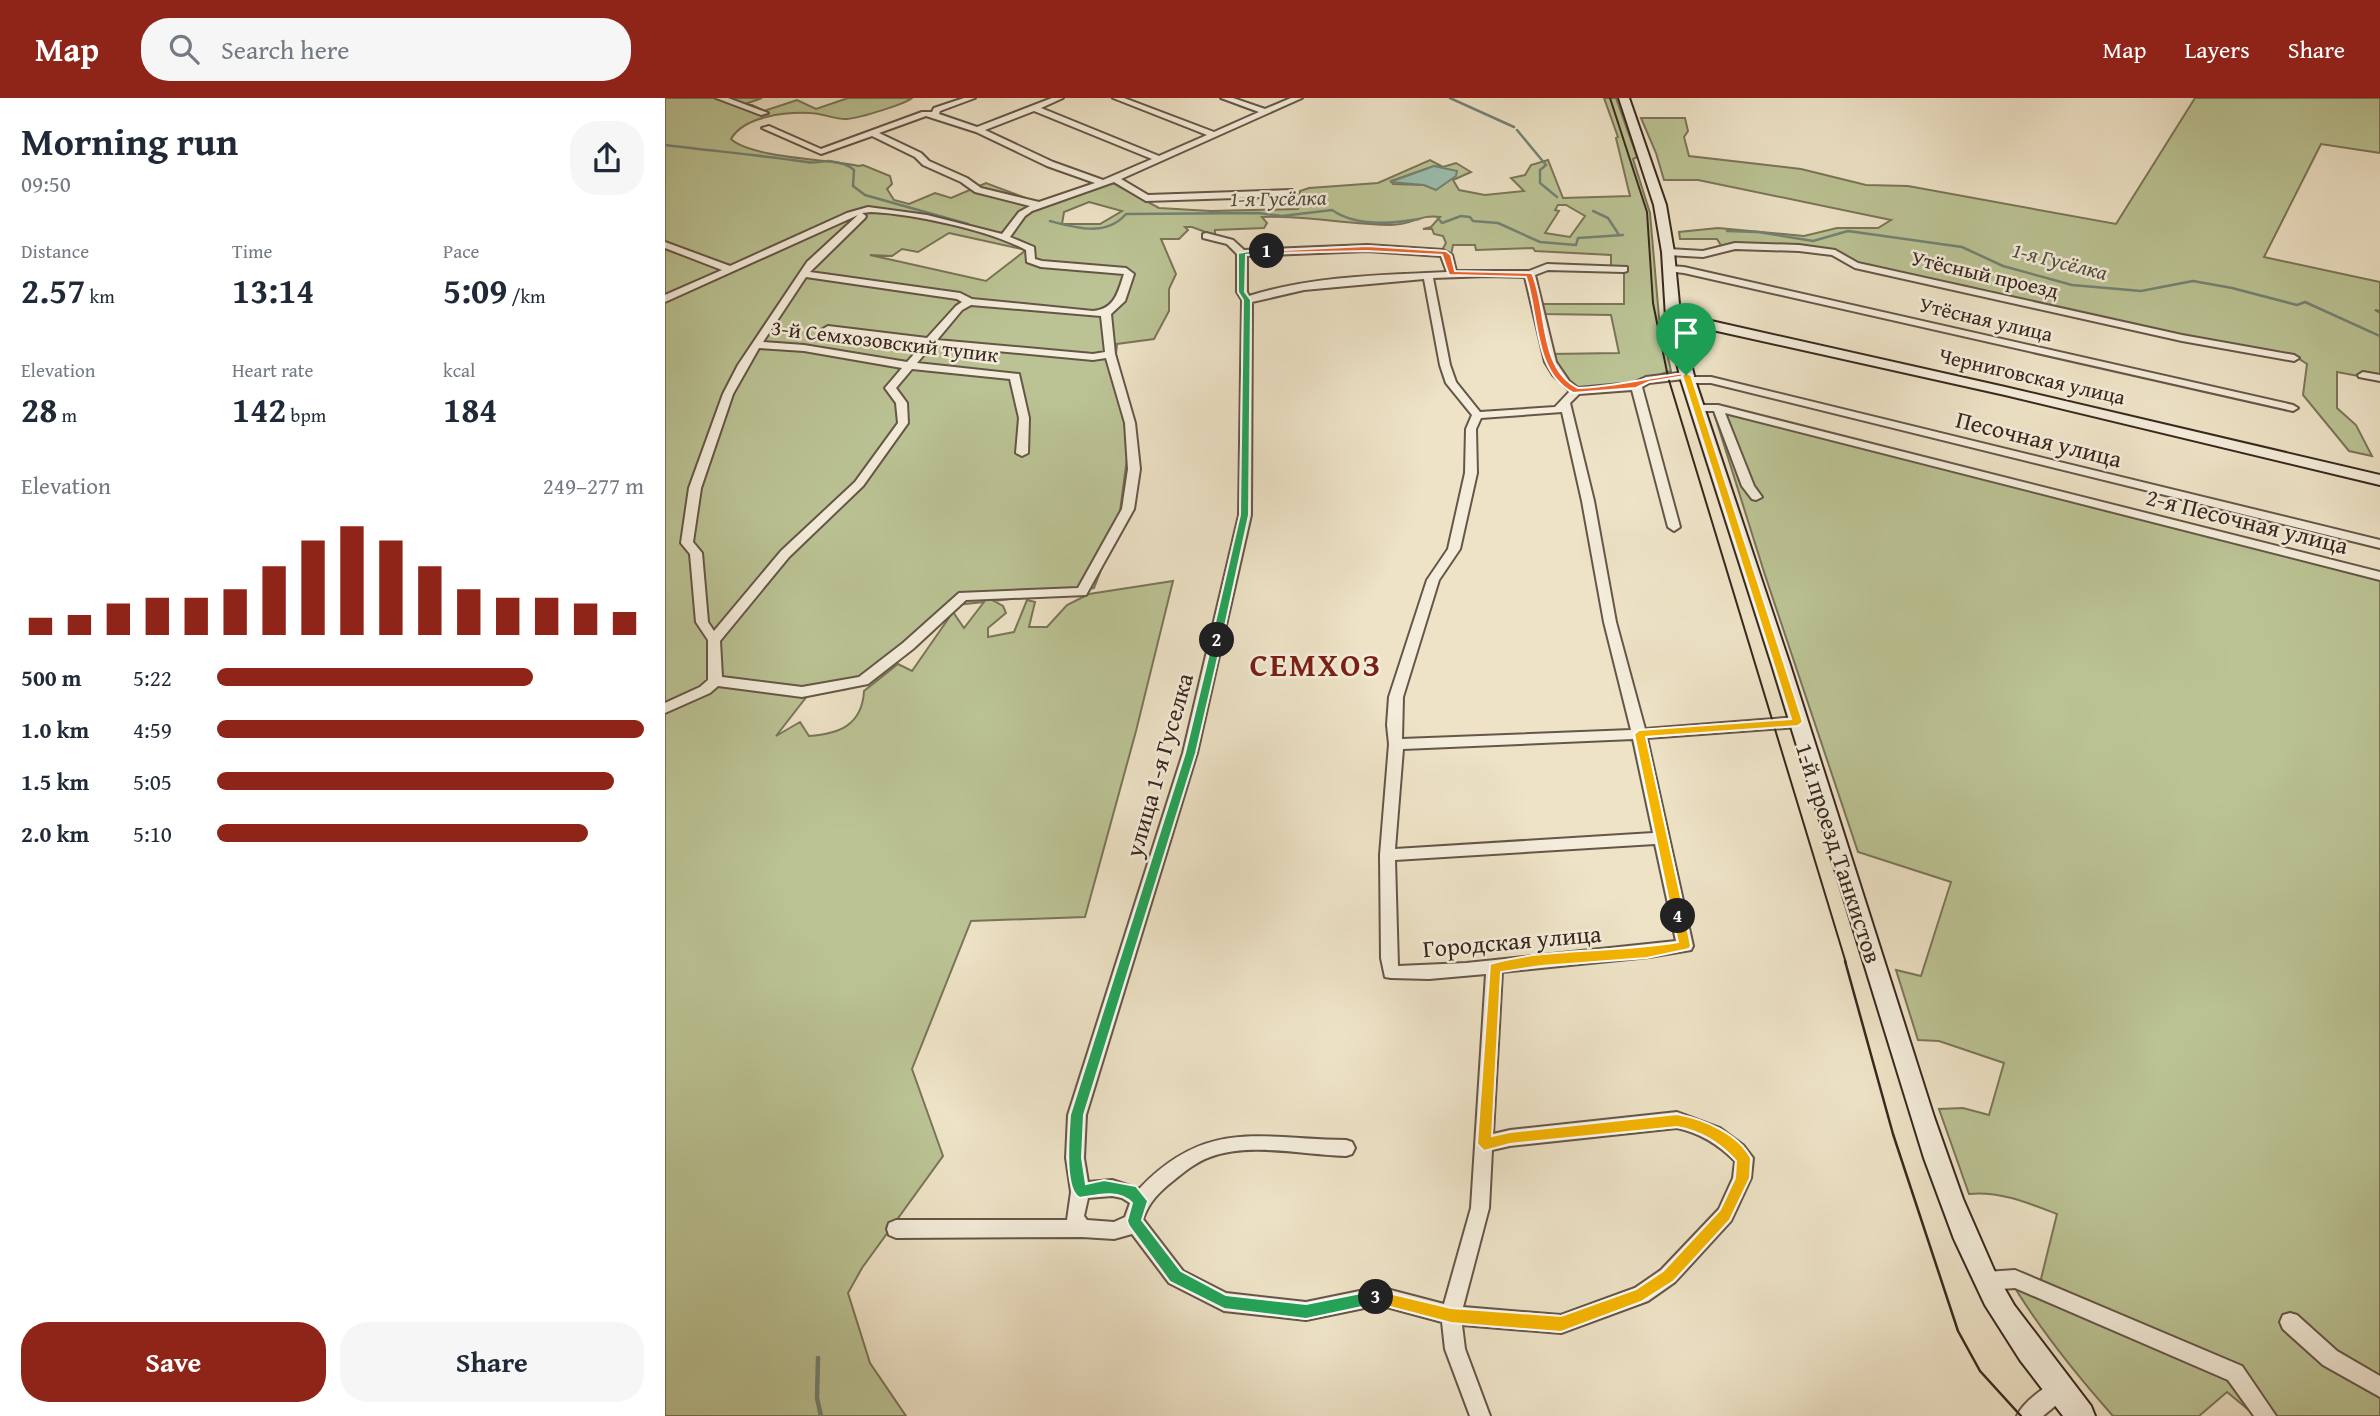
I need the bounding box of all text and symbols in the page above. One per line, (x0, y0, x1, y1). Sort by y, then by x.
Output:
search box (141, 18, 631, 81)
text: Map (35, 25, 99, 73)
icon: search (165, 30, 203, 68)
text: Search here (221, 30, 349, 69)
text: Map (2103, 32, 2146, 67)
text: Layers (2184, 32, 2250, 67)
text: Share (2288, 32, 2345, 67)
text: Morning run (21, 113, 238, 169)
button: share (570, 121, 644, 195)
text: 09:50 (21, 167, 71, 200)
water label: 1-я Гусёлка (1229, 182, 1327, 214)
pin: 1 (1249, 234, 1285, 268)
water label: 1-я Гусёлка (2009, 234, 2111, 288)
text: 1 (1262, 236, 1271, 264)
text: Distance (21, 237, 89, 265)
text: Time (232, 237, 272, 265)
text: Pace (443, 237, 480, 265)
street label: Утёсный проезд (1908, 242, 2062, 306)
text: 2.57 (21, 265, 85, 316)
text: 13:14 (232, 265, 314, 316)
text: 5:09 (443, 265, 507, 316)
text: km (85, 282, 115, 310)
text: /km (507, 282, 546, 310)
street label: Утёсная улица (1916, 289, 2056, 349)
pin (1656, 303, 1716, 375)
street label: 3-й Семхозовский тупик (770, 312, 1000, 370)
icon: arrive (1667, 314, 1705, 352)
street label: Черниговская улица (1936, 339, 2128, 413)
text: Elevation (21, 356, 95, 384)
text: Heart rate (232, 356, 313, 384)
text: kcal (443, 356, 475, 384)
text: 28 (21, 384, 57, 435)
text: 142 (232, 384, 286, 435)
text: 184 (443, 384, 497, 435)
text: m (57, 401, 77, 429)
text: bpm (286, 401, 326, 429)
street label: Песочная улица (1952, 401, 2126, 477)
text: Elevation (21, 469, 111, 502)
text: 249–277 m (543, 469, 644, 502)
street label: 2-я Песочная улица (2142, 479, 2352, 563)
pin: 2 (1199, 622, 1235, 658)
text: 2 (1212, 625, 1221, 653)
district label: СЕМХОЗ (1250, 641, 1382, 688)
text: 500 m (21, 661, 82, 694)
text: 5:22 (133, 661, 172, 694)
street label: улица 1-я Гуселка (1116, 668, 1202, 862)
text: 1.0 km (21, 713, 89, 746)
text: 4:59 (133, 713, 172, 746)
street label: 1-й проезд Танкистов (1787, 738, 1891, 968)
text: 1.5 km (21, 765, 89, 798)
text: 5:05 (133, 765, 172, 798)
text: 2.0 km (21, 817, 89, 850)
text: 5:10 (133, 817, 172, 850)
pin: 4 (1661, 898, 1695, 934)
text: 4 (1673, 901, 1682, 929)
street label: Городская улица (1421, 916, 1603, 966)
pin: 3 (1359, 1280, 1393, 1314)
text: 3 (1371, 1282, 1380, 1310)
button: Save (21, 1322, 326, 1402)
button: Share (340, 1322, 644, 1402)

